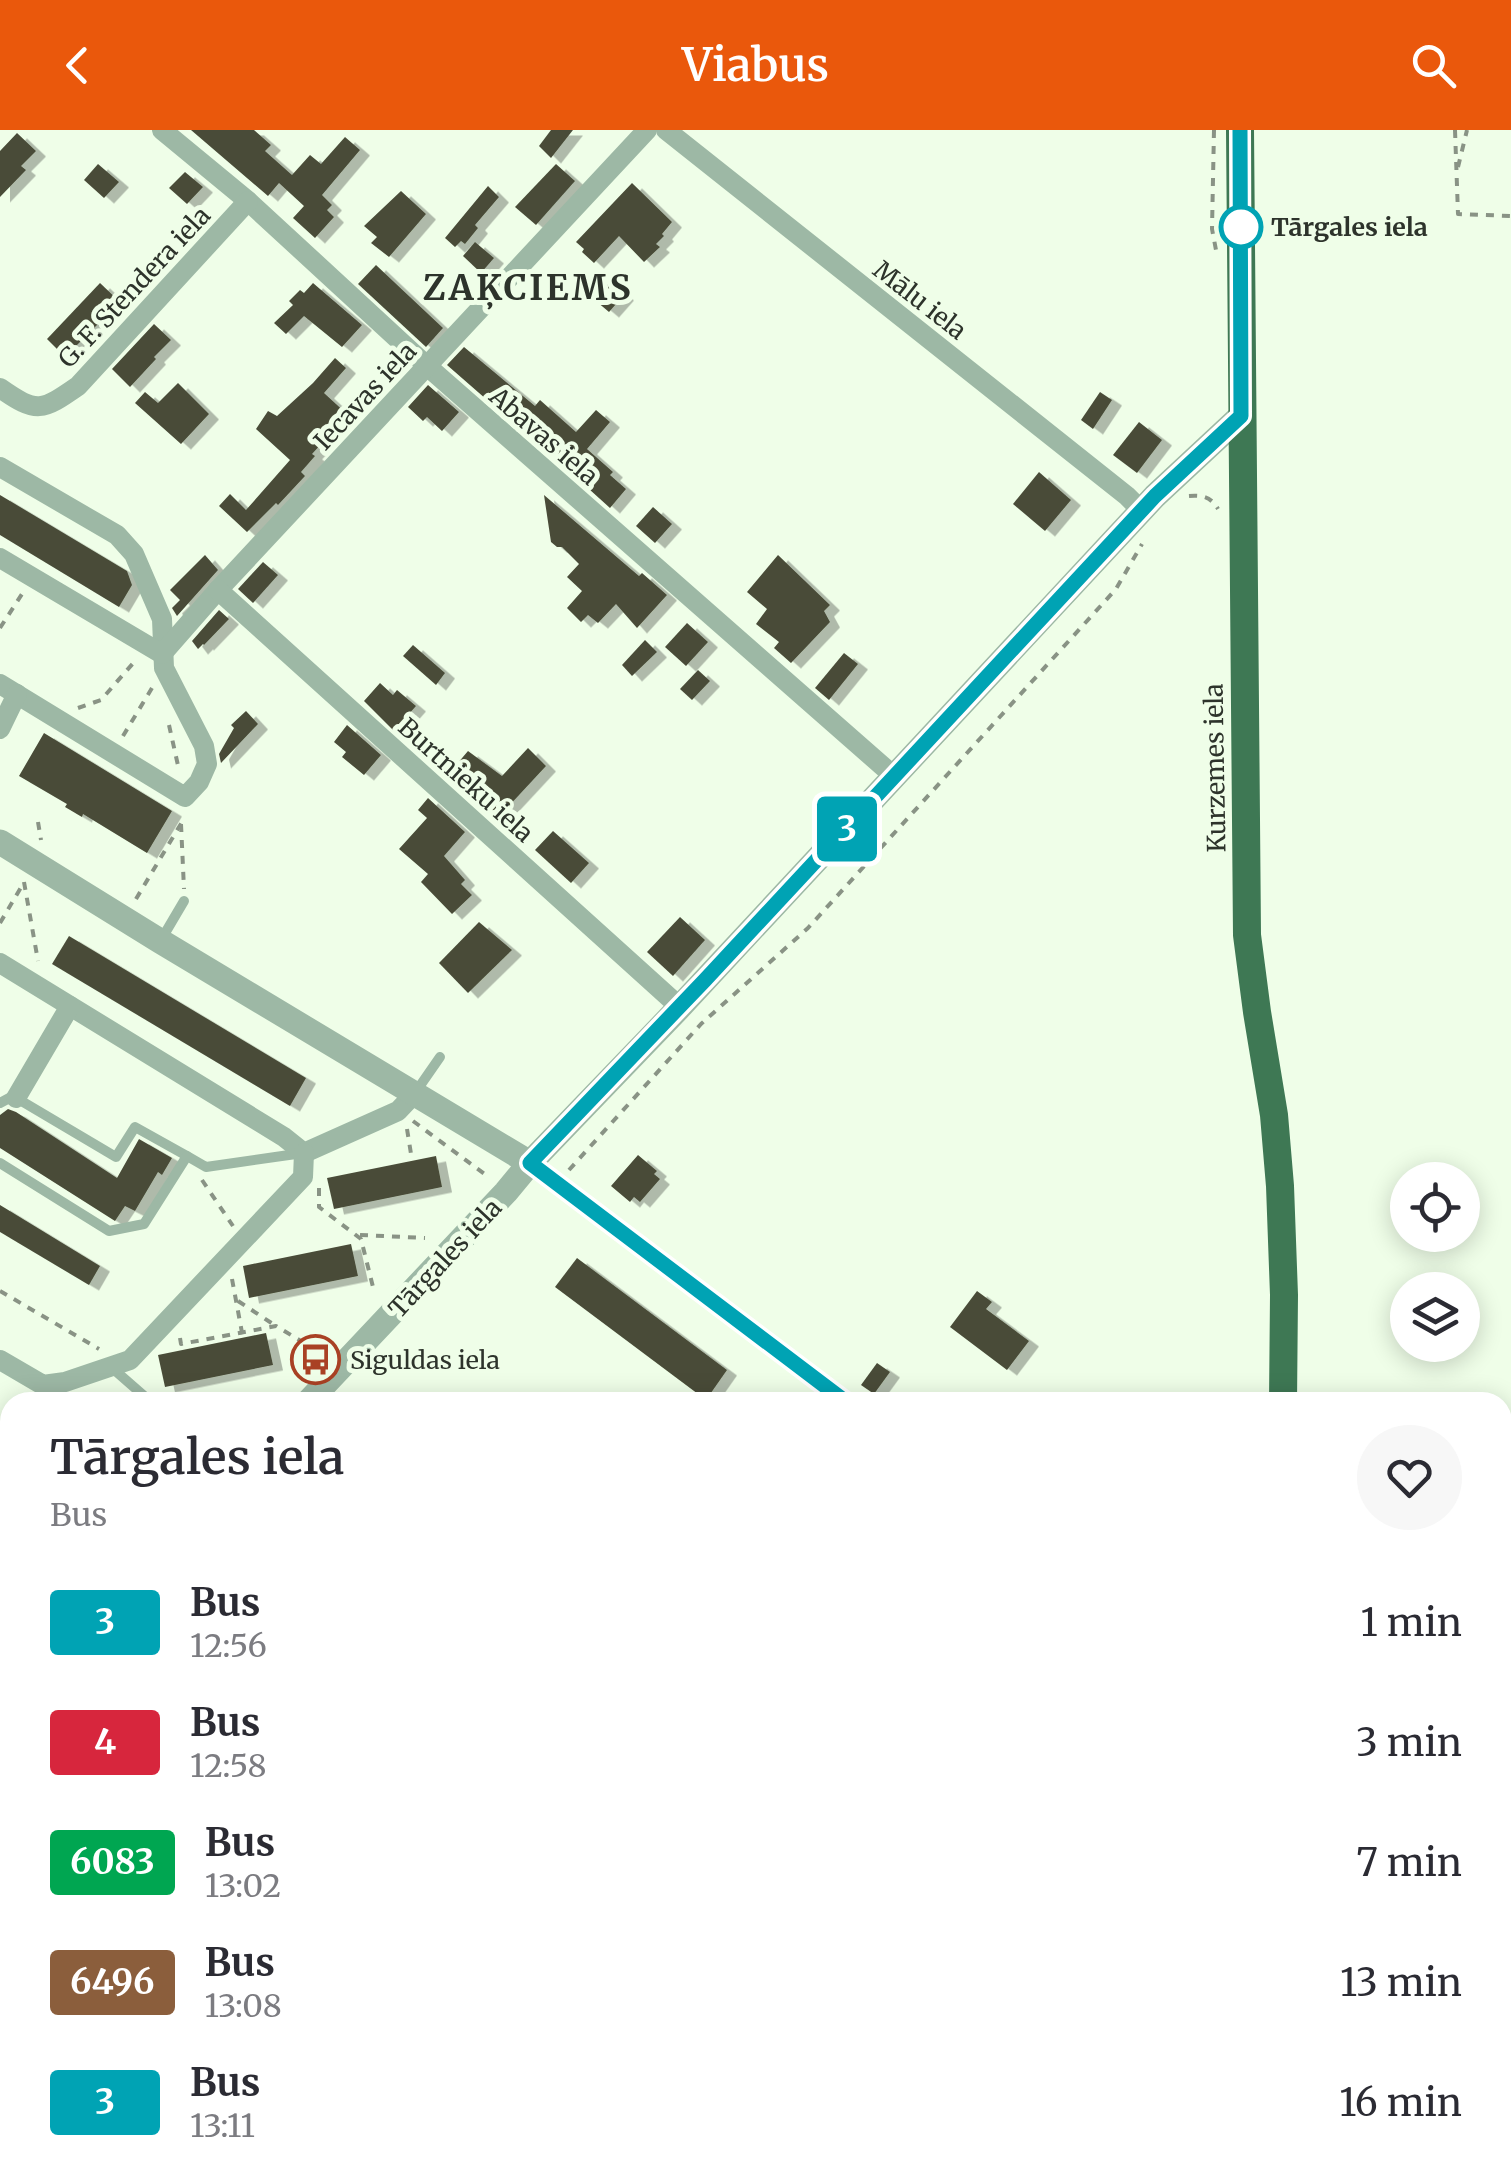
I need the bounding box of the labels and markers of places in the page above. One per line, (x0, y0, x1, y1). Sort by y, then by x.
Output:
marker: Tārgales iela (1220, 206, 1262, 248)
place label: Tārgales iela (1271, 211, 1428, 243)
bus stop icon: Siguldas iela (289, 1334, 341, 1386)
place label: Siguldas iela (350, 1344, 500, 1376)

